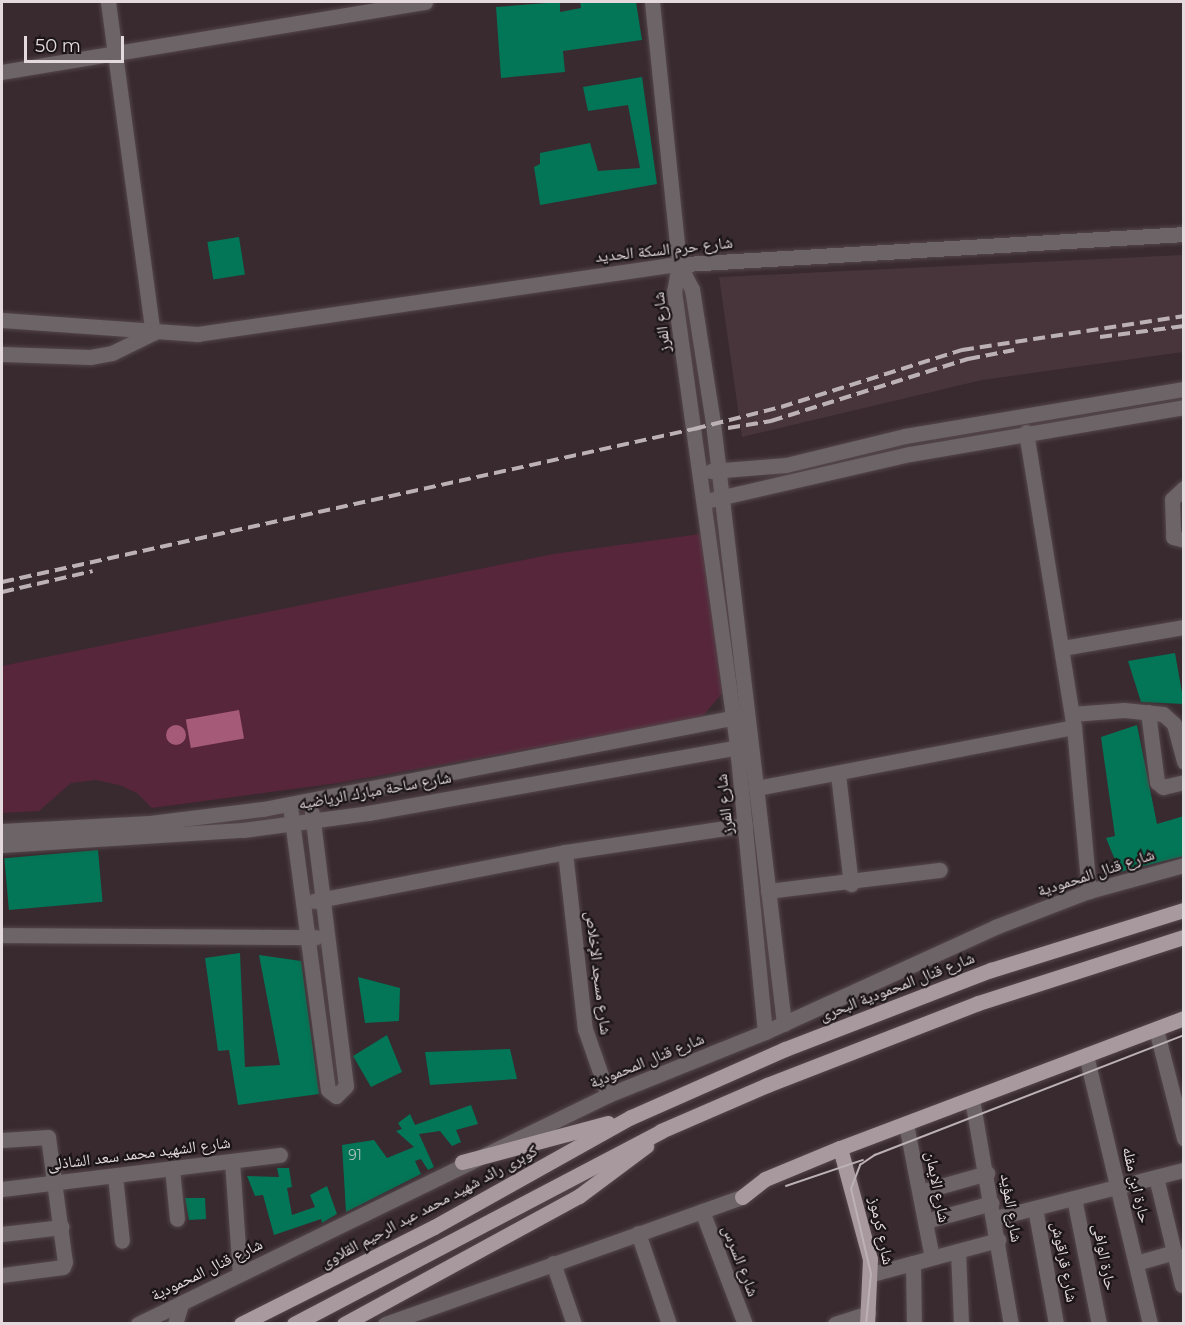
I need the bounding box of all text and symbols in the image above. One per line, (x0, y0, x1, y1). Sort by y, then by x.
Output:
scale bar (27, 24, 128, 62)
text: 50 m (35, 35, 81, 57)
street label: شارع حرم السكة الحديد (594, 233, 734, 267)
street label: شارع الفرز (649, 291, 675, 353)
street label: شارع ساحة مبارك الرياضيه (297, 768, 453, 814)
street label: شارع الفرز (712, 773, 738, 835)
street label: شارع قنال المحمودية (1035, 845, 1157, 901)
street label: شارع مسجد الإخلاص (581, 910, 615, 1036)
street label: شارع قنال المحمودية البحرى (817, 949, 977, 1025)
street label: شارع قنال المحمودية (587, 1029, 707, 1093)
street label: شارع الشهيد محمد سعد الشاذلى (46, 1133, 232, 1175)
street label: كوبرى رائد شهيد محمد عبد الرحيم القلاوى (317, 1141, 541, 1273)
street label: حارة ابن مقله (1118, 1145, 1154, 1225)
house number: 91 (348, 1147, 362, 1163)
street label: شارع الايمان (921, 1150, 953, 1224)
street label: شارع المؤيد (996, 1172, 1026, 1244)
street label: شارع كرموز (864, 1195, 898, 1267)
street label: شارع قراقوش (1047, 1220, 1081, 1304)
street label: حارة الوافى (1088, 1222, 1120, 1292)
street label: شارع السرس (718, 1223, 762, 1299)
street label: شارع قنال المحمودية (148, 1235, 266, 1305)

